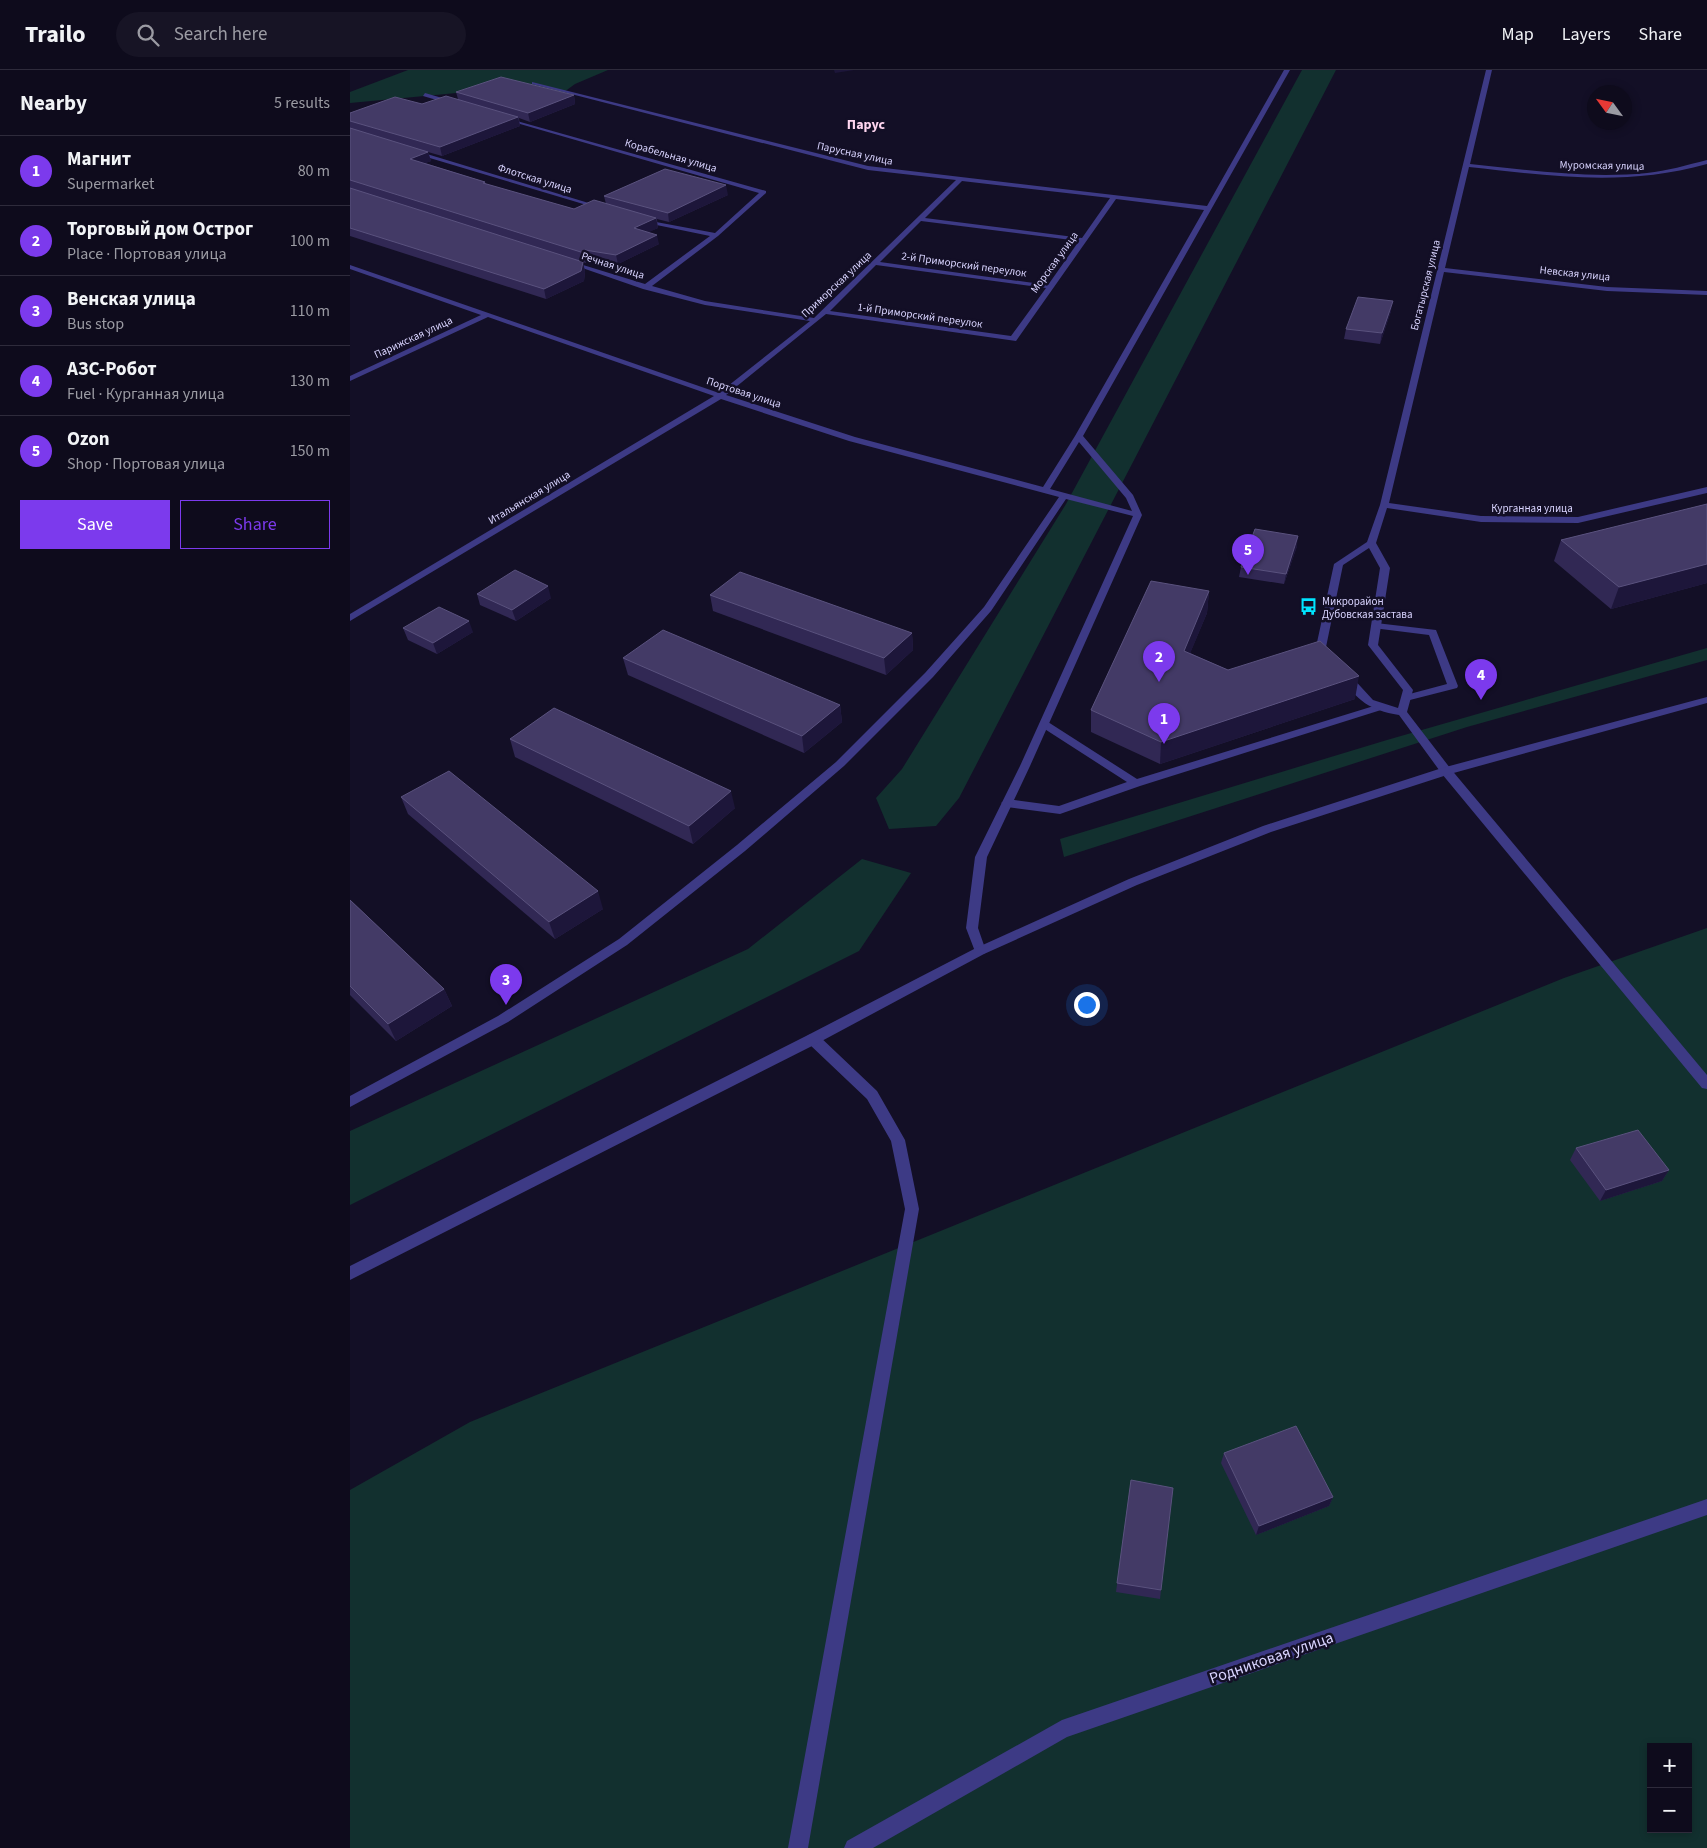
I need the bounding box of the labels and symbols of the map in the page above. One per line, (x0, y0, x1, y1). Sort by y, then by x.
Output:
north arrow (1587, 85, 1632, 130)
district label: Парус (847, 115, 886, 135)
street label: Корабельная улица (623, 135, 719, 176)
street label: Парусная улица (816, 138, 894, 169)
street label: Муромская улица (1559, 157, 1644, 174)
street label: Флотская улица (496, 160, 574, 197)
street label: Морская улица (1027, 228, 1082, 296)
street label: Богатырская улица (1407, 238, 1444, 332)
street label: Речная улица (579, 248, 646, 283)
street label: Приморская улица (798, 248, 875, 321)
street label: 2-й Приморский переулок (900, 248, 1028, 281)
street label: Невская улица (1539, 262, 1611, 285)
street label: 1-й Приморский переулок (856, 299, 984, 332)
street label: Парижская улица (372, 313, 455, 362)
street label: Портовая улица (705, 373, 783, 412)
street label: Итальянская улица (485, 467, 573, 528)
street label: Курганная улица (1491, 501, 1573, 516)
pin: 5 (1232, 534, 1264, 575)
place label: Микрорайон Дубовская застава (1322, 594, 1413, 622)
bus stop icon: Микрорайон Дубовская застава (1298, 597, 1318, 617)
pin: 2 (1143, 641, 1175, 682)
pin: 4 (1465, 659, 1497, 700)
pin: 1 (1148, 703, 1180, 744)
pin: 3 (490, 964, 522, 1005)
your location (1074, 992, 1100, 1018)
street label: Родниковая улица (1206, 1626, 1336, 1689)

